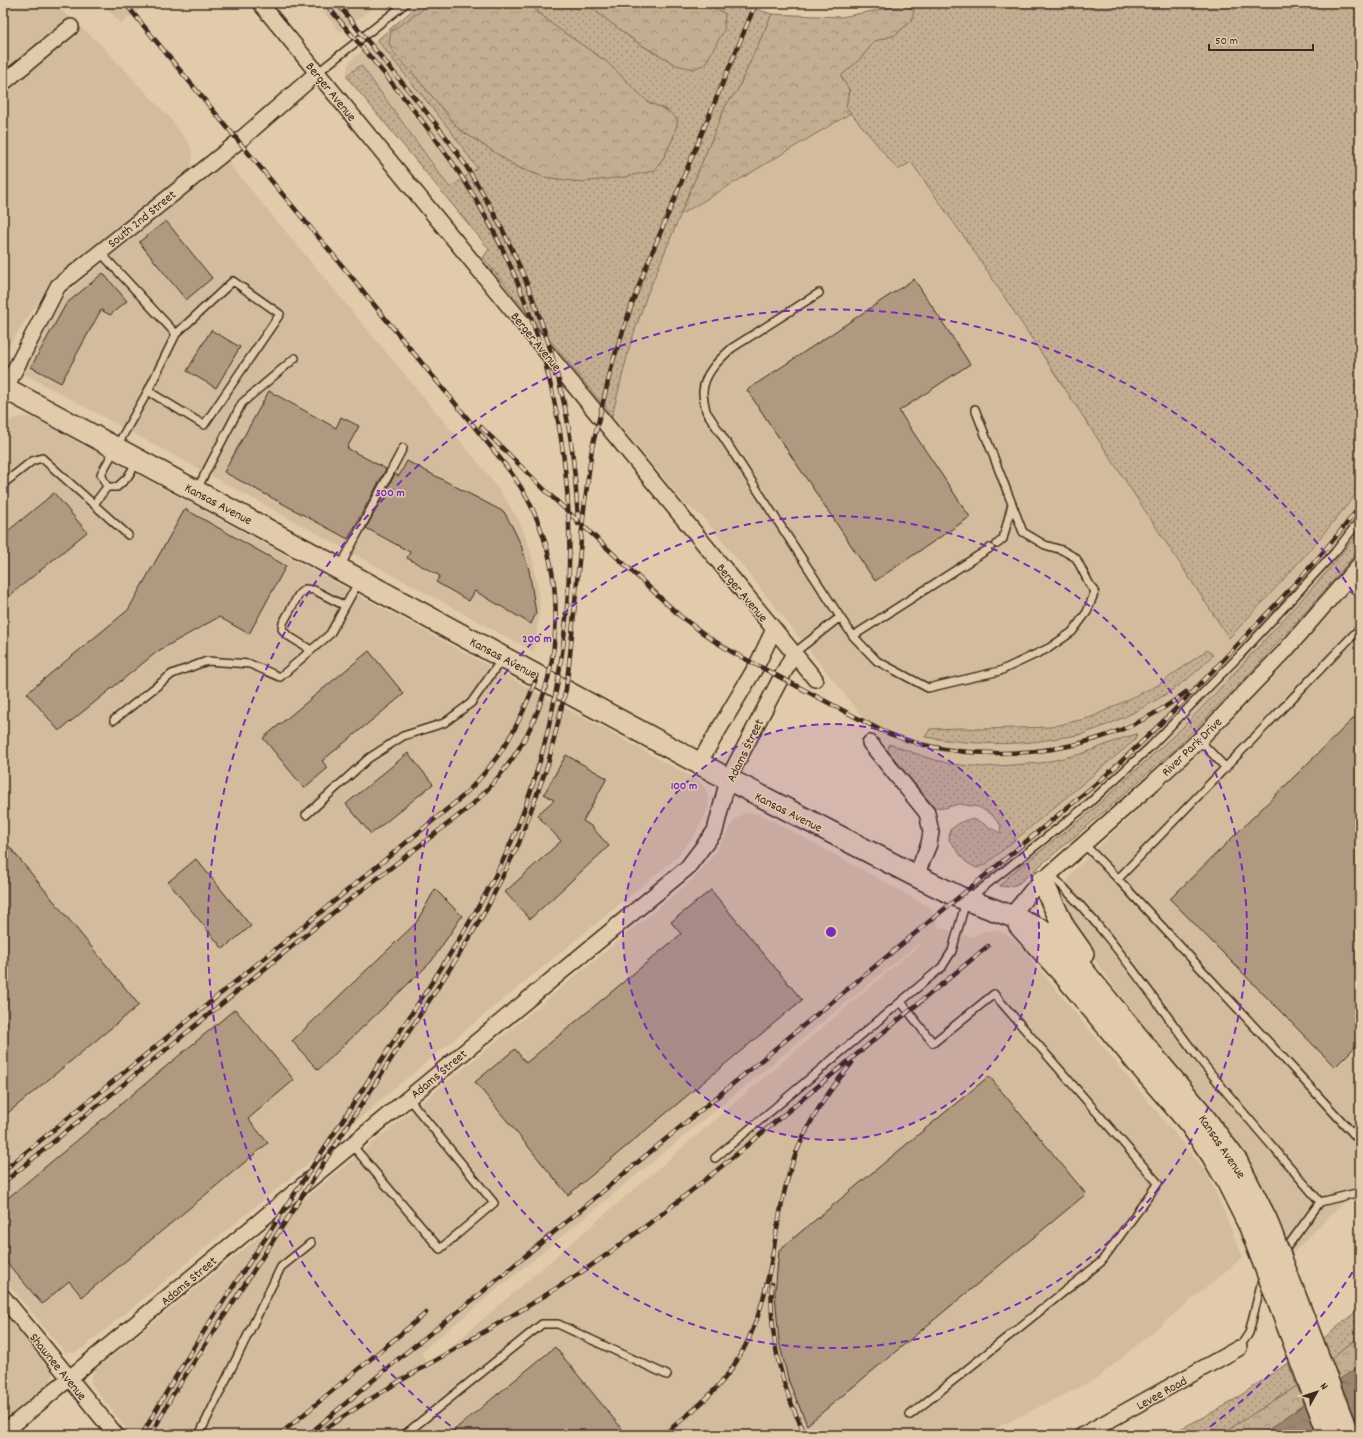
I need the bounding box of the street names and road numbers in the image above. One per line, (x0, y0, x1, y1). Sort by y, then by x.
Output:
street label: Berger Avenue (300, 59, 360, 127)
street label: South 2nd Street (104, 186, 181, 254)
street label: Berger Avenue (505, 309, 565, 377)
street label: Kansas Avenue (181, 480, 255, 531)
street label: Berger Avenue (711, 560, 772, 627)
street label: Kansas Avenue (466, 634, 540, 685)
street label: River Park Drive (1158, 714, 1228, 782)
street label: Adams Street (723, 716, 770, 786)
street label: Kansas Avenue (751, 788, 825, 839)
street label: Adams Street (407, 1046, 472, 1104)
street label: Kansas Avenue (1192, 1112, 1250, 1183)
street label: Adams Street (157, 1253, 222, 1311)
street label: Shawnee Avenue (24, 1330, 90, 1406)
street label: Levee Road (1133, 1372, 1191, 1416)

